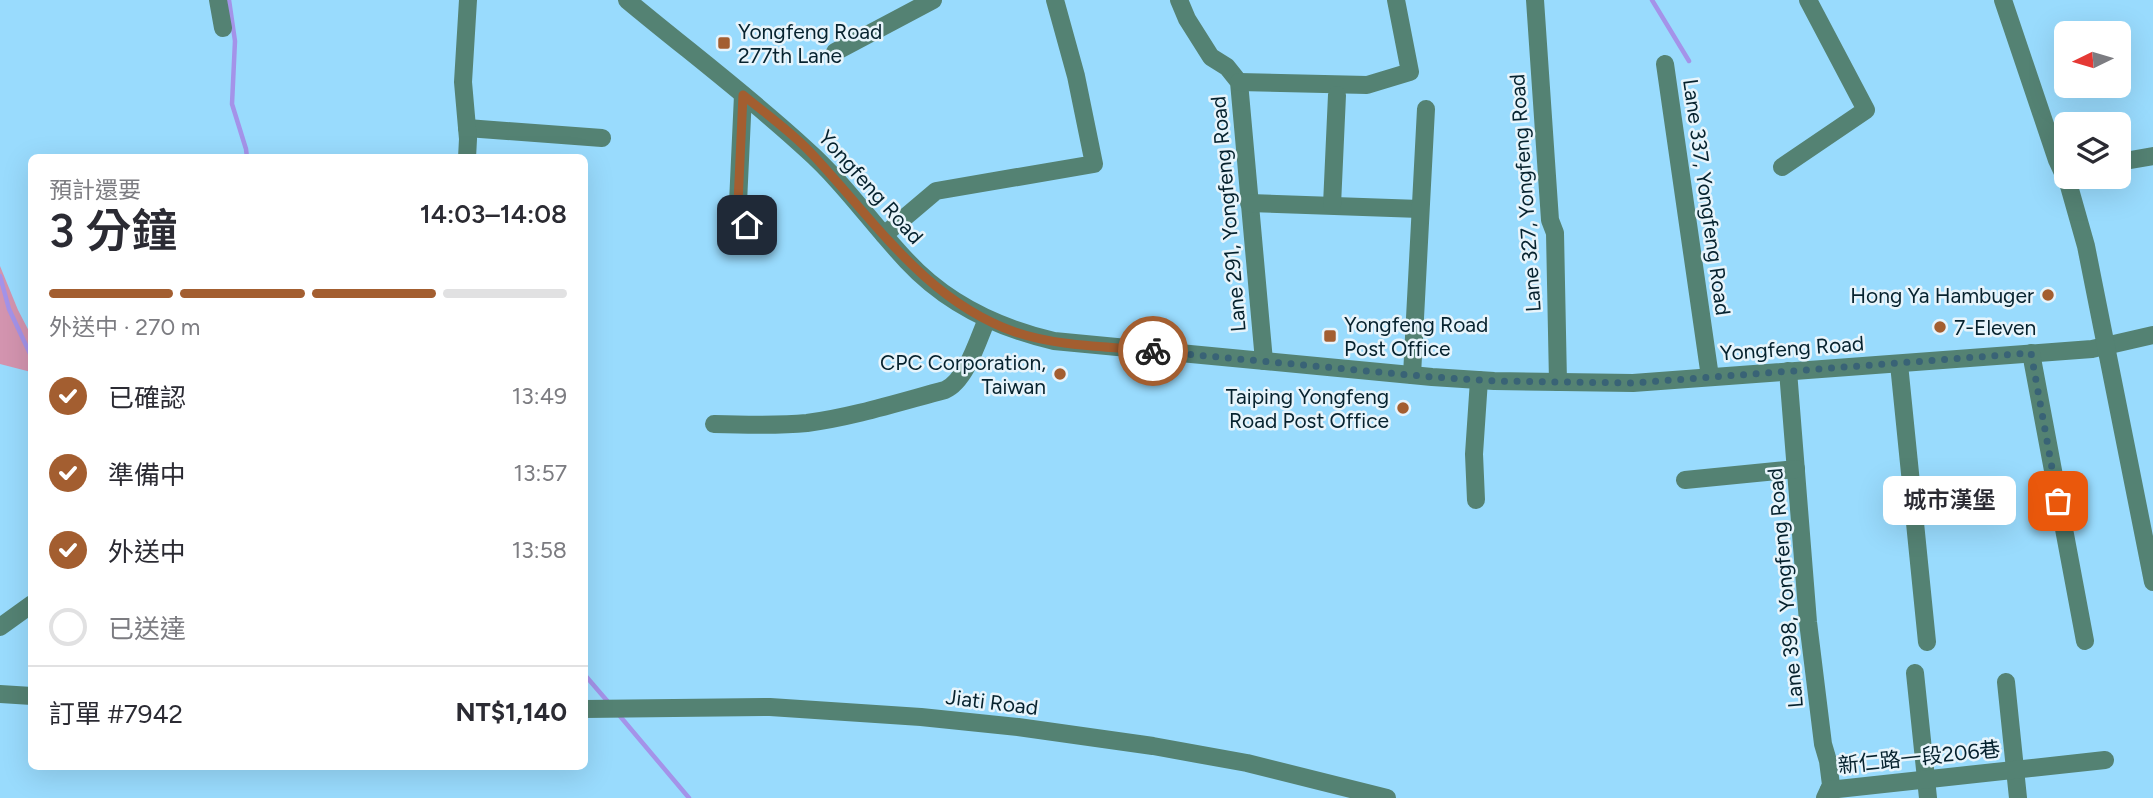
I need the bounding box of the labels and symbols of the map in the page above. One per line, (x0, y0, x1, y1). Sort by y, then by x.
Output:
place label: Yongfeng Road 277th Lane (738, 19, 882, 68)
north arrow (2054, 21, 2132, 98)
marker: Yongfeng Road 277th Lane (716, 35, 732, 51)
street label: Lane 327, Yongfeng Road (1504, 73, 1546, 313)
street label: Lane 337, Yongfeng Road (1678, 77, 1736, 317)
street label: Lane 291, Yongfeng Road (1205, 95, 1251, 333)
street label: Yongfeng Road (813, 125, 929, 249)
pin (717, 195, 777, 255)
place label: Hong Ya Hambuger (1850, 283, 2034, 308)
marker: Hong Ya Hambuger (2040, 287, 2056, 303)
place label: Yongfeng Road Post Office (1344, 312, 1488, 361)
place label: 7-Eleven (1954, 315, 2036, 340)
courier (1118, 316, 1188, 386)
marker: 7-Eleven (1932, 319, 1948, 335)
marker: Yongfeng Road Post Office (1322, 328, 1338, 344)
street label: Yongfeng Road (1719, 330, 1865, 366)
place label: CPC Corporation, Taiwan (880, 350, 1046, 399)
marker: CPC Corporation, Taiwan (1052, 366, 1068, 382)
place label: Taiping Yongfeng Road Post Office (1226, 384, 1389, 433)
marker: Taiping Yongfeng Road Post Office (1395, 400, 1411, 416)
street label: Lane 398, Yongfeng Road (1762, 467, 1808, 709)
pin (2028, 471, 2088, 531)
callout: 城市漢堡 (1883, 476, 2016, 526)
street label: Jiati Road (944, 684, 1040, 720)
street label: 新仁路一段206巷 (1837, 736, 2001, 778)

